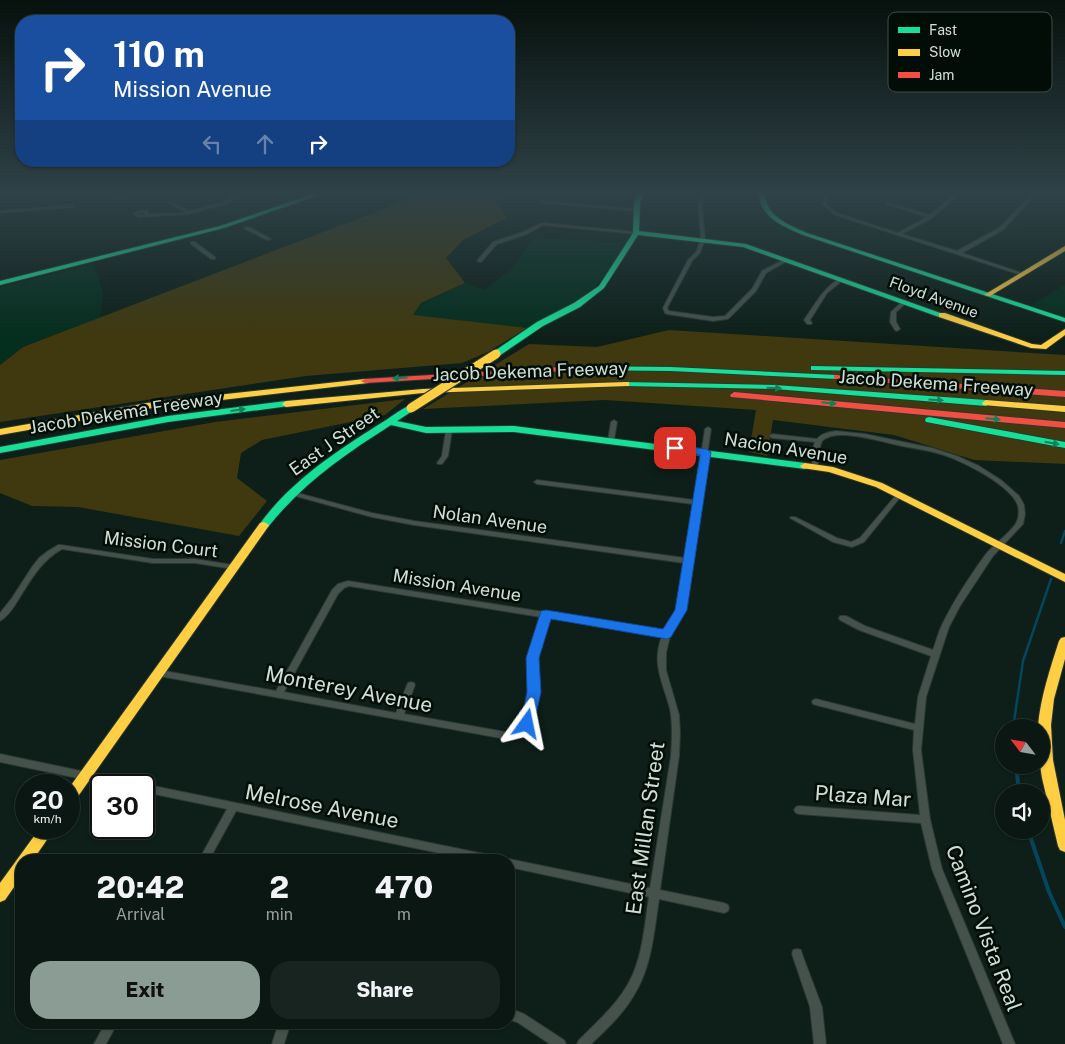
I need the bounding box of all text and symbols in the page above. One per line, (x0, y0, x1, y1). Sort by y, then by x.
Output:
legend (888, 12, 1052, 92)
text: Fast (929, 22, 957, 38)
text: 110 m (113, 34, 205, 75)
icon: right (30, 35, 95, 100)
text: Slow (929, 44, 961, 60)
text: Jam (929, 67, 954, 83)
text: Mission Avenue (113, 76, 272, 102)
icon: left (198, 130, 226, 158)
icon: ahead (251, 130, 279, 158)
icon: right (304, 130, 332, 158)
street label: Floyd Avenue (887, 273, 981, 321)
street label: Jacob Dekema Freeway (432, 357, 628, 385)
street label: Jacob Dekema Freeway (838, 366, 1034, 400)
one-way arrow (392, 375, 408, 383)
one-way arrow (766, 385, 782, 393)
street label: Jacob Dekema Freeway (28, 386, 224, 438)
one-way arrow (928, 396, 944, 404)
one-way arrow (821, 400, 837, 408)
street label: East J Street (285, 402, 383, 480)
one-way arrow (230, 406, 246, 414)
one-way arrow (986, 415, 1002, 423)
pin (654, 427, 696, 469)
street label: Nacion Avenue (723, 428, 849, 468)
icon: arrive (661, 434, 689, 462)
one-way arrow (1044, 439, 1060, 447)
street label: Nolan Avenue (431, 501, 549, 537)
street label: Mission Court (103, 527, 219, 561)
street label: Mission Avenue (391, 564, 523, 606)
street label: Monterey Avenue (263, 661, 435, 717)
position arrow (500, 697, 552, 749)
north arrow (995, 719, 1050, 774)
map controls (995, 719, 1050, 839)
street label: East Millan Street (620, 740, 670, 916)
speed limit sign: 30 (90, 774, 155, 839)
street label: Melrose Avenue (243, 779, 401, 833)
street label: Plaza Mar (814, 780, 912, 812)
button: sound (995, 784, 1050, 839)
text: 20 (32, 785, 64, 815)
text: km/h (33, 812, 62, 826)
street label: Camino Vista Real (941, 841, 1027, 1015)
text: 20:42 (97, 869, 184, 905)
text: 2 (270, 869, 289, 905)
text: 470 (375, 869, 433, 905)
text: Arrival (116, 905, 165, 924)
text: min (266, 905, 293, 924)
text: m (397, 905, 411, 924)
button: Exit (30, 961, 260, 1019)
button: Share (270, 961, 500, 1019)

